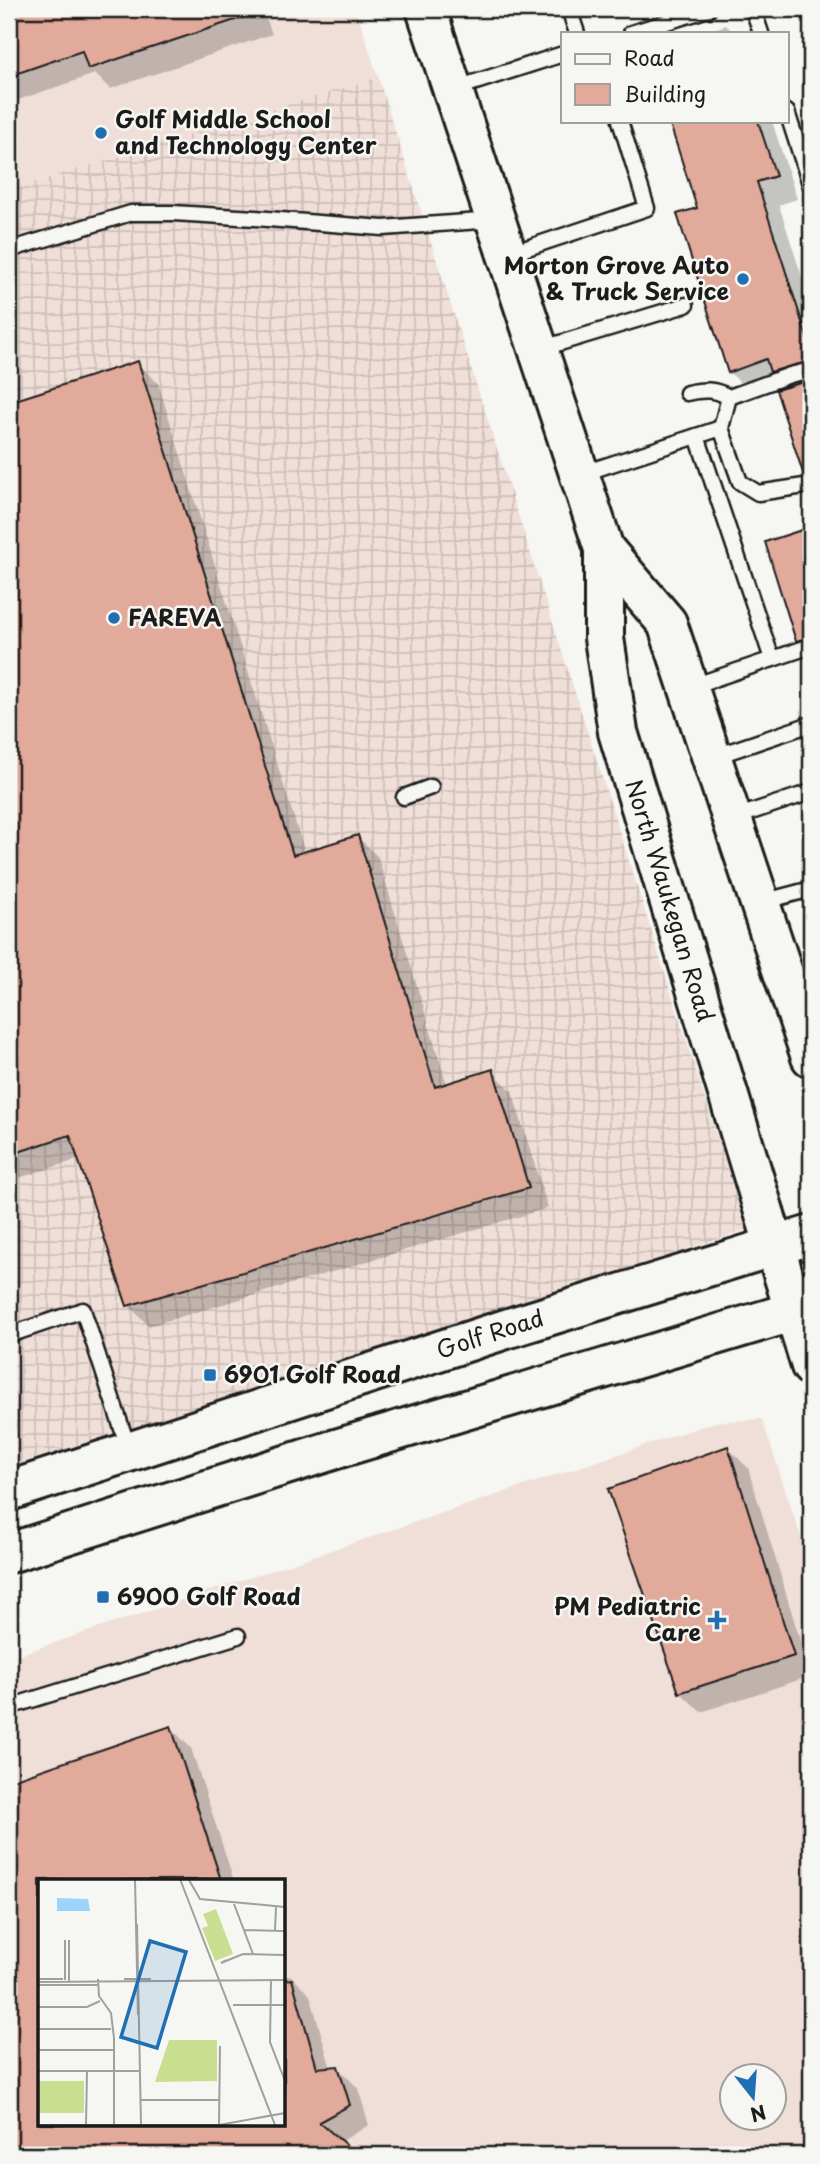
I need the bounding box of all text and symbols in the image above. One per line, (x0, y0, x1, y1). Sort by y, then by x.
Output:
legend (561, 32, 788, 122)
text: Road (624, 41, 675, 73)
text: Building (624, 77, 706, 109)
place label: Golf Middle School and Technology Center (115, 101, 377, 162)
marker: Golf Middle School and Technology Center (93, 125, 109, 141)
place label: Morton Grove Auto & Truck Service (504, 247, 730, 308)
marker: Morton Grove Auto & Truck Service (735, 271, 751, 287)
place label: FAREVA (128, 599, 221, 634)
marker: FAREVA (106, 610, 122, 626)
street label: North Waukegan Road (617, 775, 724, 1026)
street label: Golf Road (431, 1299, 548, 1367)
place label: 6901 Golf Road (224, 1356, 401, 1391)
marker: 6901 Golf Road (202, 1367, 218, 1383)
place label: 6900 Golf Road (117, 1578, 301, 1613)
place label: PM Pediatric Care (554, 1588, 702, 1649)
marker: 6900 Golf Road (95, 1589, 111, 1605)
marker: PM Pediatric Care (707, 1610, 727, 1630)
inset map (38, 1879, 285, 2126)
north arrow (718, 2062, 788, 2132)
text: N (747, 2099, 770, 2130)

